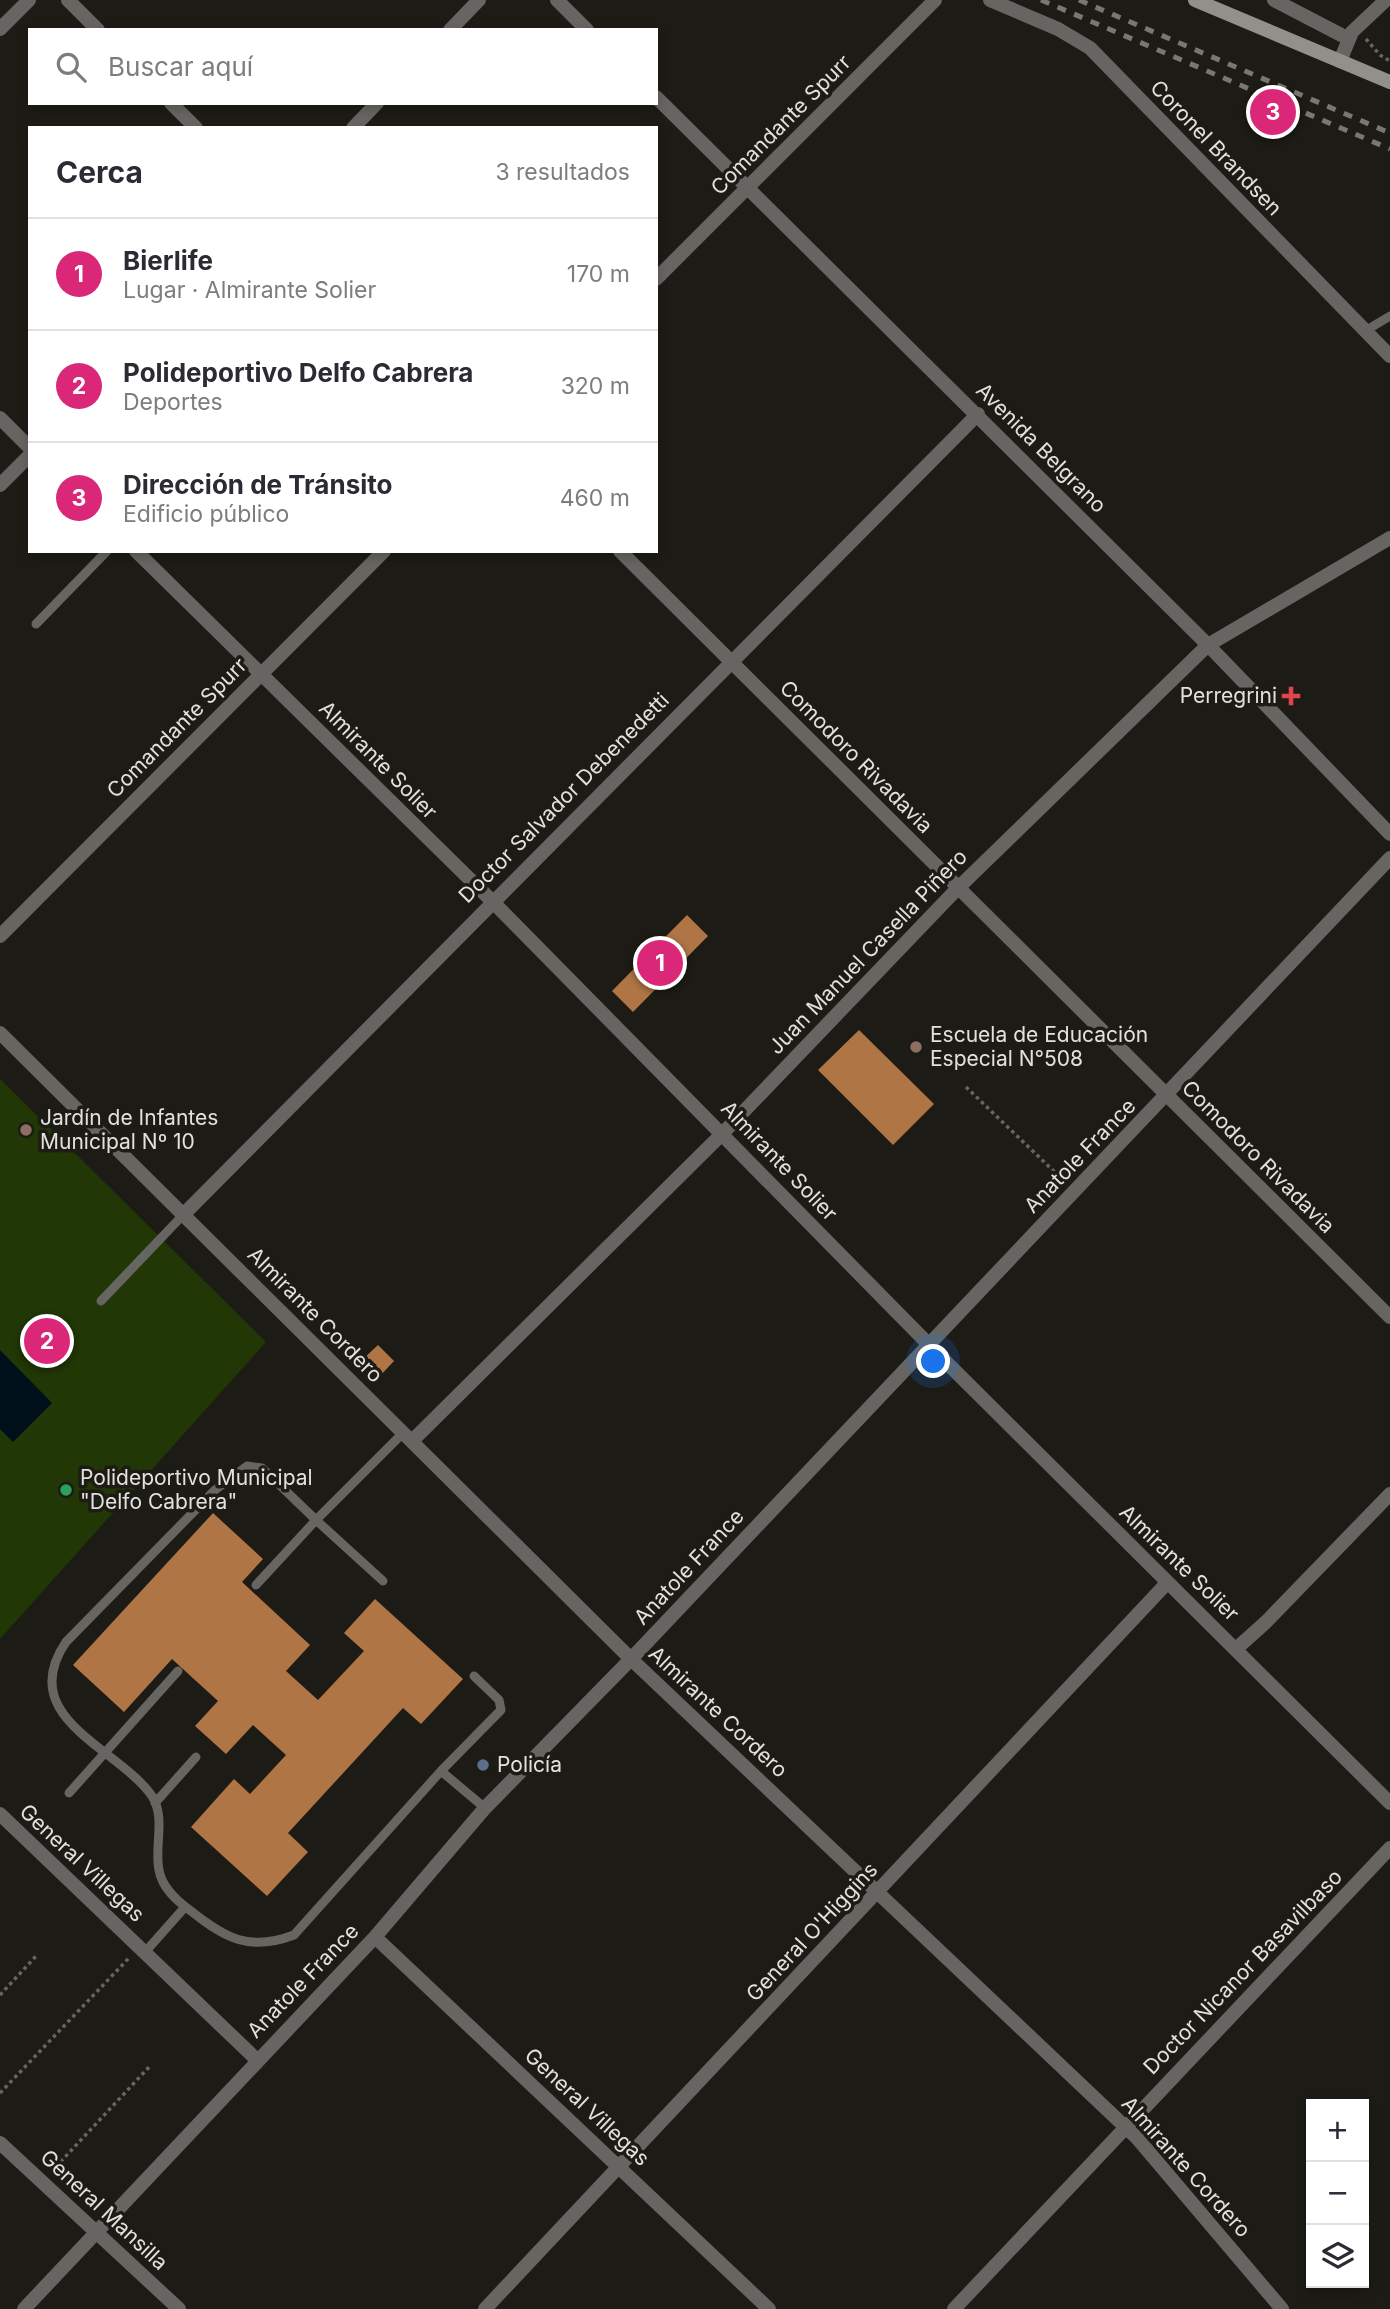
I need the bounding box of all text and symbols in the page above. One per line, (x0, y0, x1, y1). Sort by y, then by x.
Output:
search box (28, 28, 658, 105)
icon: search (52, 48, 90, 86)
street label: Comandante Spurr (706, 50, 856, 200)
text: Buscar aquí (108, 51, 253, 82)
street label: Coronel Brandsen (1145, 75, 1287, 220)
pin: 3 (1250, 86, 1296, 138)
text: Cerca (56, 154, 143, 190)
text: 3 resultados (495, 158, 630, 186)
text: Bierlife (123, 245, 213, 276)
text: 1 (74, 260, 84, 288)
text: 170 m (567, 260, 630, 288)
text: Lugar · Almirante Solier (123, 276, 376, 304)
text: Polideportivo Delfo Cabrera (123, 357, 473, 388)
text: 2 (72, 372, 86, 400)
text: 320 m (561, 372, 630, 400)
street label: Avenida Belgrano (971, 377, 1112, 518)
text: Deportes (123, 388, 223, 416)
text: Dirección de Tránsito (123, 469, 392, 500)
text: 3 (72, 484, 86, 512)
text: 460 m (560, 484, 630, 512)
text: Edificio público (123, 500, 289, 528)
street label: Comandante Spurr (102, 653, 252, 803)
street label: Comodoro Rivadavia (775, 675, 938, 838)
place label: Perregrini (1180, 683, 1277, 708)
street label: Doctor Salvador Debenedetti (453, 687, 674, 908)
marker: Perregrini (1283, 688, 1299, 704)
street label: Almirante Solier (314, 696, 443, 824)
street label: Juan Manuel Casella Piñero (763, 844, 972, 1059)
pin: 1 (637, 937, 683, 989)
place label: Escuela de Educación Especial N°508 (930, 1022, 1148, 1071)
marker: Escuela de Educación Especial N°508 (908, 1039, 924, 1055)
street label: Comodoro Rivadavia (1177, 1075, 1340, 1238)
street label: Anatole France (1019, 1093, 1140, 1218)
street label: Almirante Solier (716, 1096, 843, 1226)
place label: Jardín de Infantes Municipal Nº 10 (40, 1105, 218, 1154)
marker: Jardín de Infantes Municipal Nº 10 (18, 1122, 34, 1138)
street label: Almirante Cordero (243, 1242, 388, 1387)
pin: 2 (24, 1315, 70, 1367)
your location (916, 1344, 950, 1378)
place label: Polideportivo Municipal "Delfo Cabrera" (80, 1465, 313, 1514)
marker: Polideportivo Municipal "Delfo Cabrera" (58, 1482, 74, 1498)
street label: Almirante Solier (1114, 1499, 1244, 1626)
street label: Anatole France (629, 1504, 749, 1630)
street label: Almirante Cordero (644, 1641, 793, 1782)
place label: Policía (497, 1752, 562, 1777)
marker: Policía (475, 1757, 491, 1773)
street label: General Villegas (15, 1799, 150, 1927)
street label: General O'Higgins (741, 1857, 882, 2006)
street label: Doctor Nicanor Basavilbaso (1138, 1864, 1347, 2079)
street label: Anatole France (242, 1918, 363, 2043)
street label: General Villegas (520, 2043, 655, 2171)
street label: Almirante Cordero (1117, 2091, 1256, 2242)
map controls (1306, 2099, 1369, 2288)
button: + (1306, 2099, 1369, 2162)
street label: General Mansilla (36, 2144, 173, 2275)
button: − (1306, 2162, 1369, 2225)
button: layers (1306, 2225, 1369, 2288)

